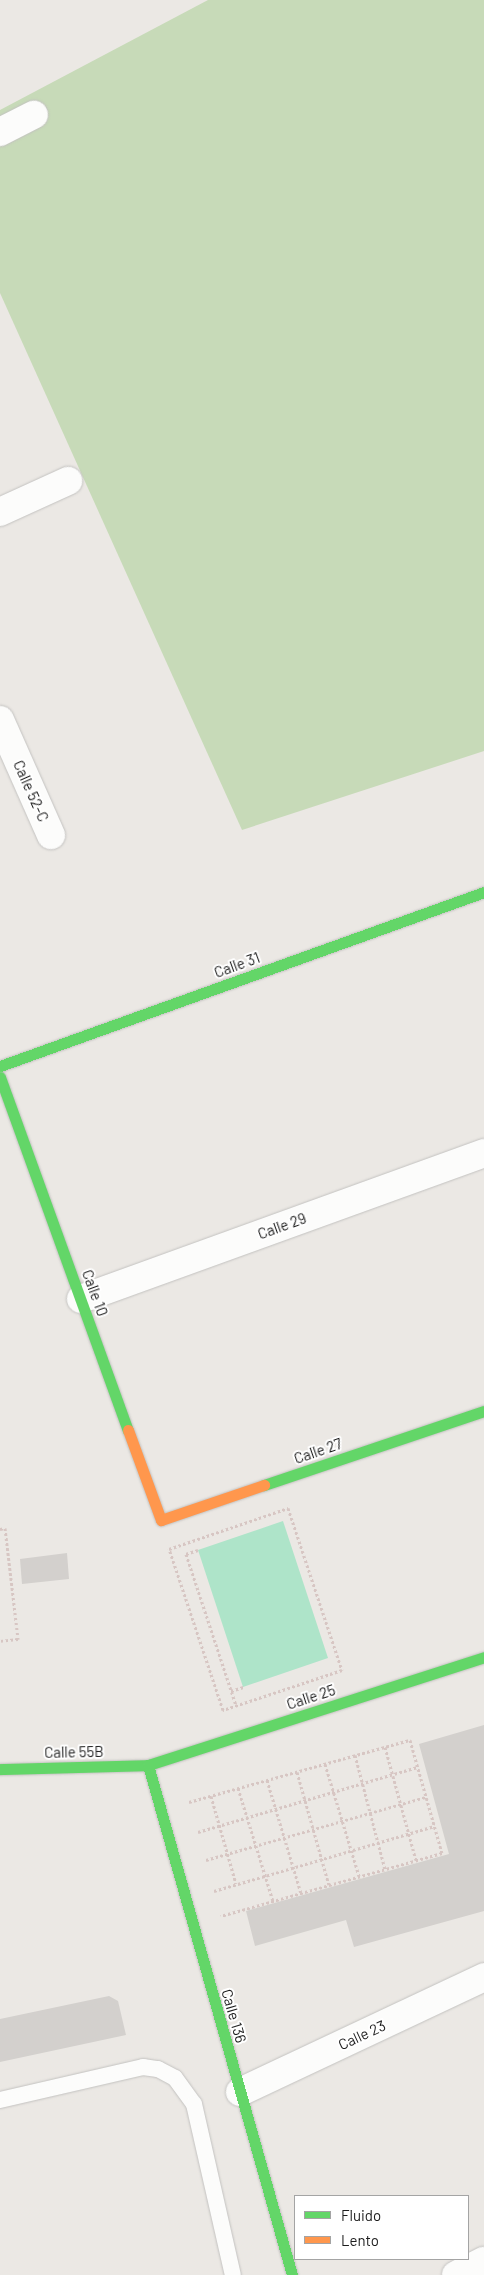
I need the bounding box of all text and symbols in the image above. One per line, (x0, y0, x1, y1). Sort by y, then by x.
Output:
street label: Calle 52-C (9, 758, 53, 824)
street label: Calle 31 (212, 948, 262, 982)
street label: Calle 29 (255, 1209, 309, 1243)
street label: Calle 10 (78, 1267, 112, 1319)
street label: Calle 27 (292, 1434, 344, 1468)
street label: Calle 25 (284, 1681, 338, 1713)
street label: Calle 55B (44, 1742, 104, 1762)
street label: Calle 136 (218, 1987, 250, 2045)
street label: Calle 23 (335, 2016, 389, 2054)
legend (294, 2195, 469, 2260)
text: Fluido (341, 2206, 381, 2224)
text: Lento (341, 2231, 379, 2249)

